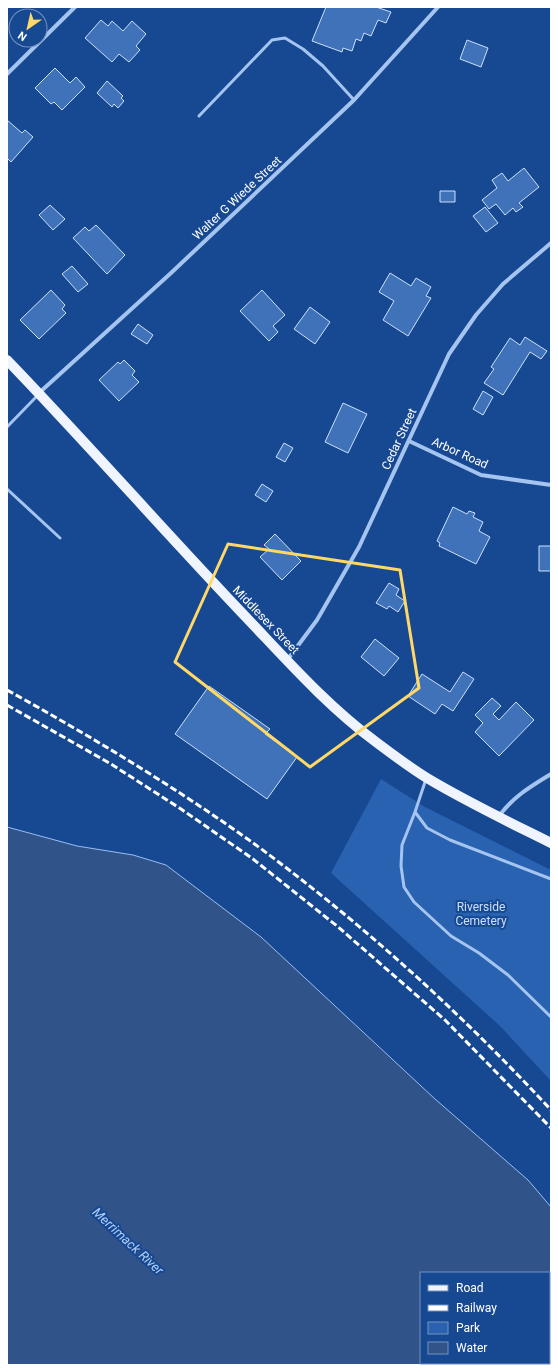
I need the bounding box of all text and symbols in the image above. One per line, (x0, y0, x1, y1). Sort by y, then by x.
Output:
north arrow (8, 8, 48, 48)
text: N (16, 28, 30, 43)
street label: Walter G Wiede Street (190, 153, 284, 243)
street label: Cedar Street (379, 406, 419, 472)
street label: Arbor Road (430, 434, 490, 472)
street label: Middlesex Street (230, 583, 302, 657)
park label: Riverside Cemetery (455, 900, 507, 928)
water label: Merrimack River (90, 1204, 167, 1278)
legend (420, 1272, 550, 1364)
text: Road (456, 1281, 484, 1295)
text: Railway (456, 1301, 497, 1315)
text: Park (456, 1321, 481, 1335)
text: Water (456, 1341, 487, 1355)

